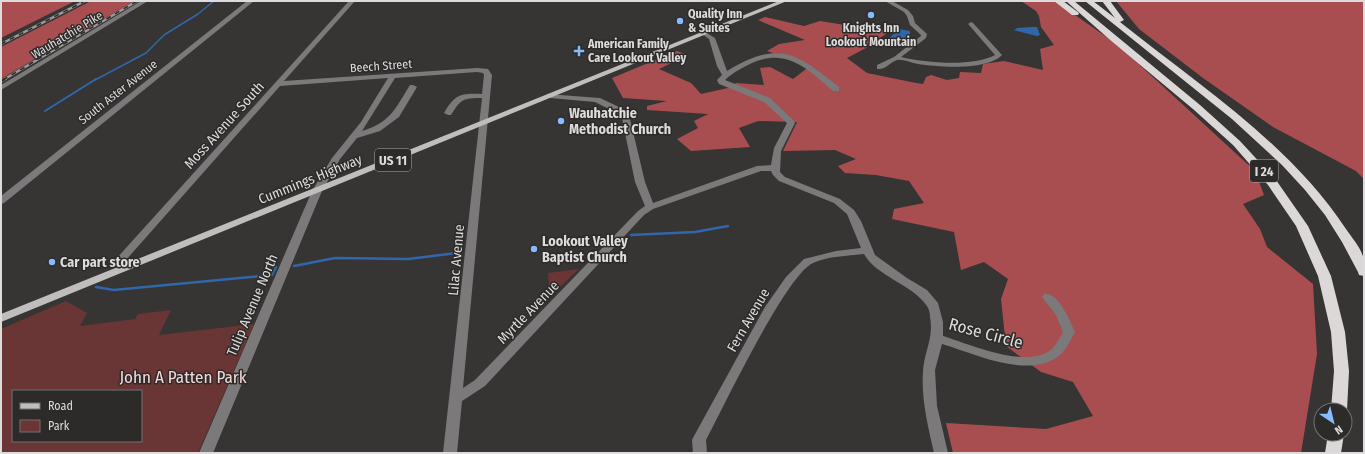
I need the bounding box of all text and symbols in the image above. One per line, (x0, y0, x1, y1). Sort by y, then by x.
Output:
place label: Quality Inn & Suites (688, 7, 742, 35)
street label: Wauhatchie Pike (29, 8, 105, 62)
marker: Knights Inn Lookout Mountain (866, 10, 876, 20)
marker: Quality Inn & Suites (675, 16, 685, 26)
place label: Knights Inn Lookout Mountain (826, 21, 916, 49)
place label: American Family Care Lookout Valley (587, 37, 686, 65)
marker: American Family Care Lookout Valley (573, 45, 585, 57)
street label: South Aster Avenue (76, 57, 160, 127)
street label: Beech Street (349, 57, 413, 75)
street label: Moss Avenue South (181, 78, 268, 172)
place label: Wauhatchie Methodist Church (569, 105, 671, 138)
marker: Wauhatchie Methodist Church (556, 116, 566, 126)
road number: US 11 (375, 149, 411, 171)
street label: Cummings Highway (256, 151, 365, 208)
road number: I 24 (1250, 160, 1278, 182)
street label: Lilac Avenue (445, 224, 468, 296)
place label: Lookout Valley Baptist Church (542, 233, 628, 266)
marker: Lookout Valley Baptist Church (529, 244, 539, 254)
street label: Tulip Avenue North (223, 252, 282, 359)
place label: Car part store (60, 254, 140, 271)
marker: Car part store (47, 257, 57, 267)
street label: Myrtle Avenue (494, 277, 563, 348)
street label: Fern Avenue (724, 286, 773, 355)
street label: Rose Circle (946, 313, 1025, 353)
park label: John A Patten Park (119, 367, 247, 388)
legend (12, 390, 142, 442)
text: Road (48, 399, 73, 413)
north arrow (1313, 402, 1353, 442)
text: Park (48, 419, 70, 433)
text: N (1332, 423, 1345, 437)

